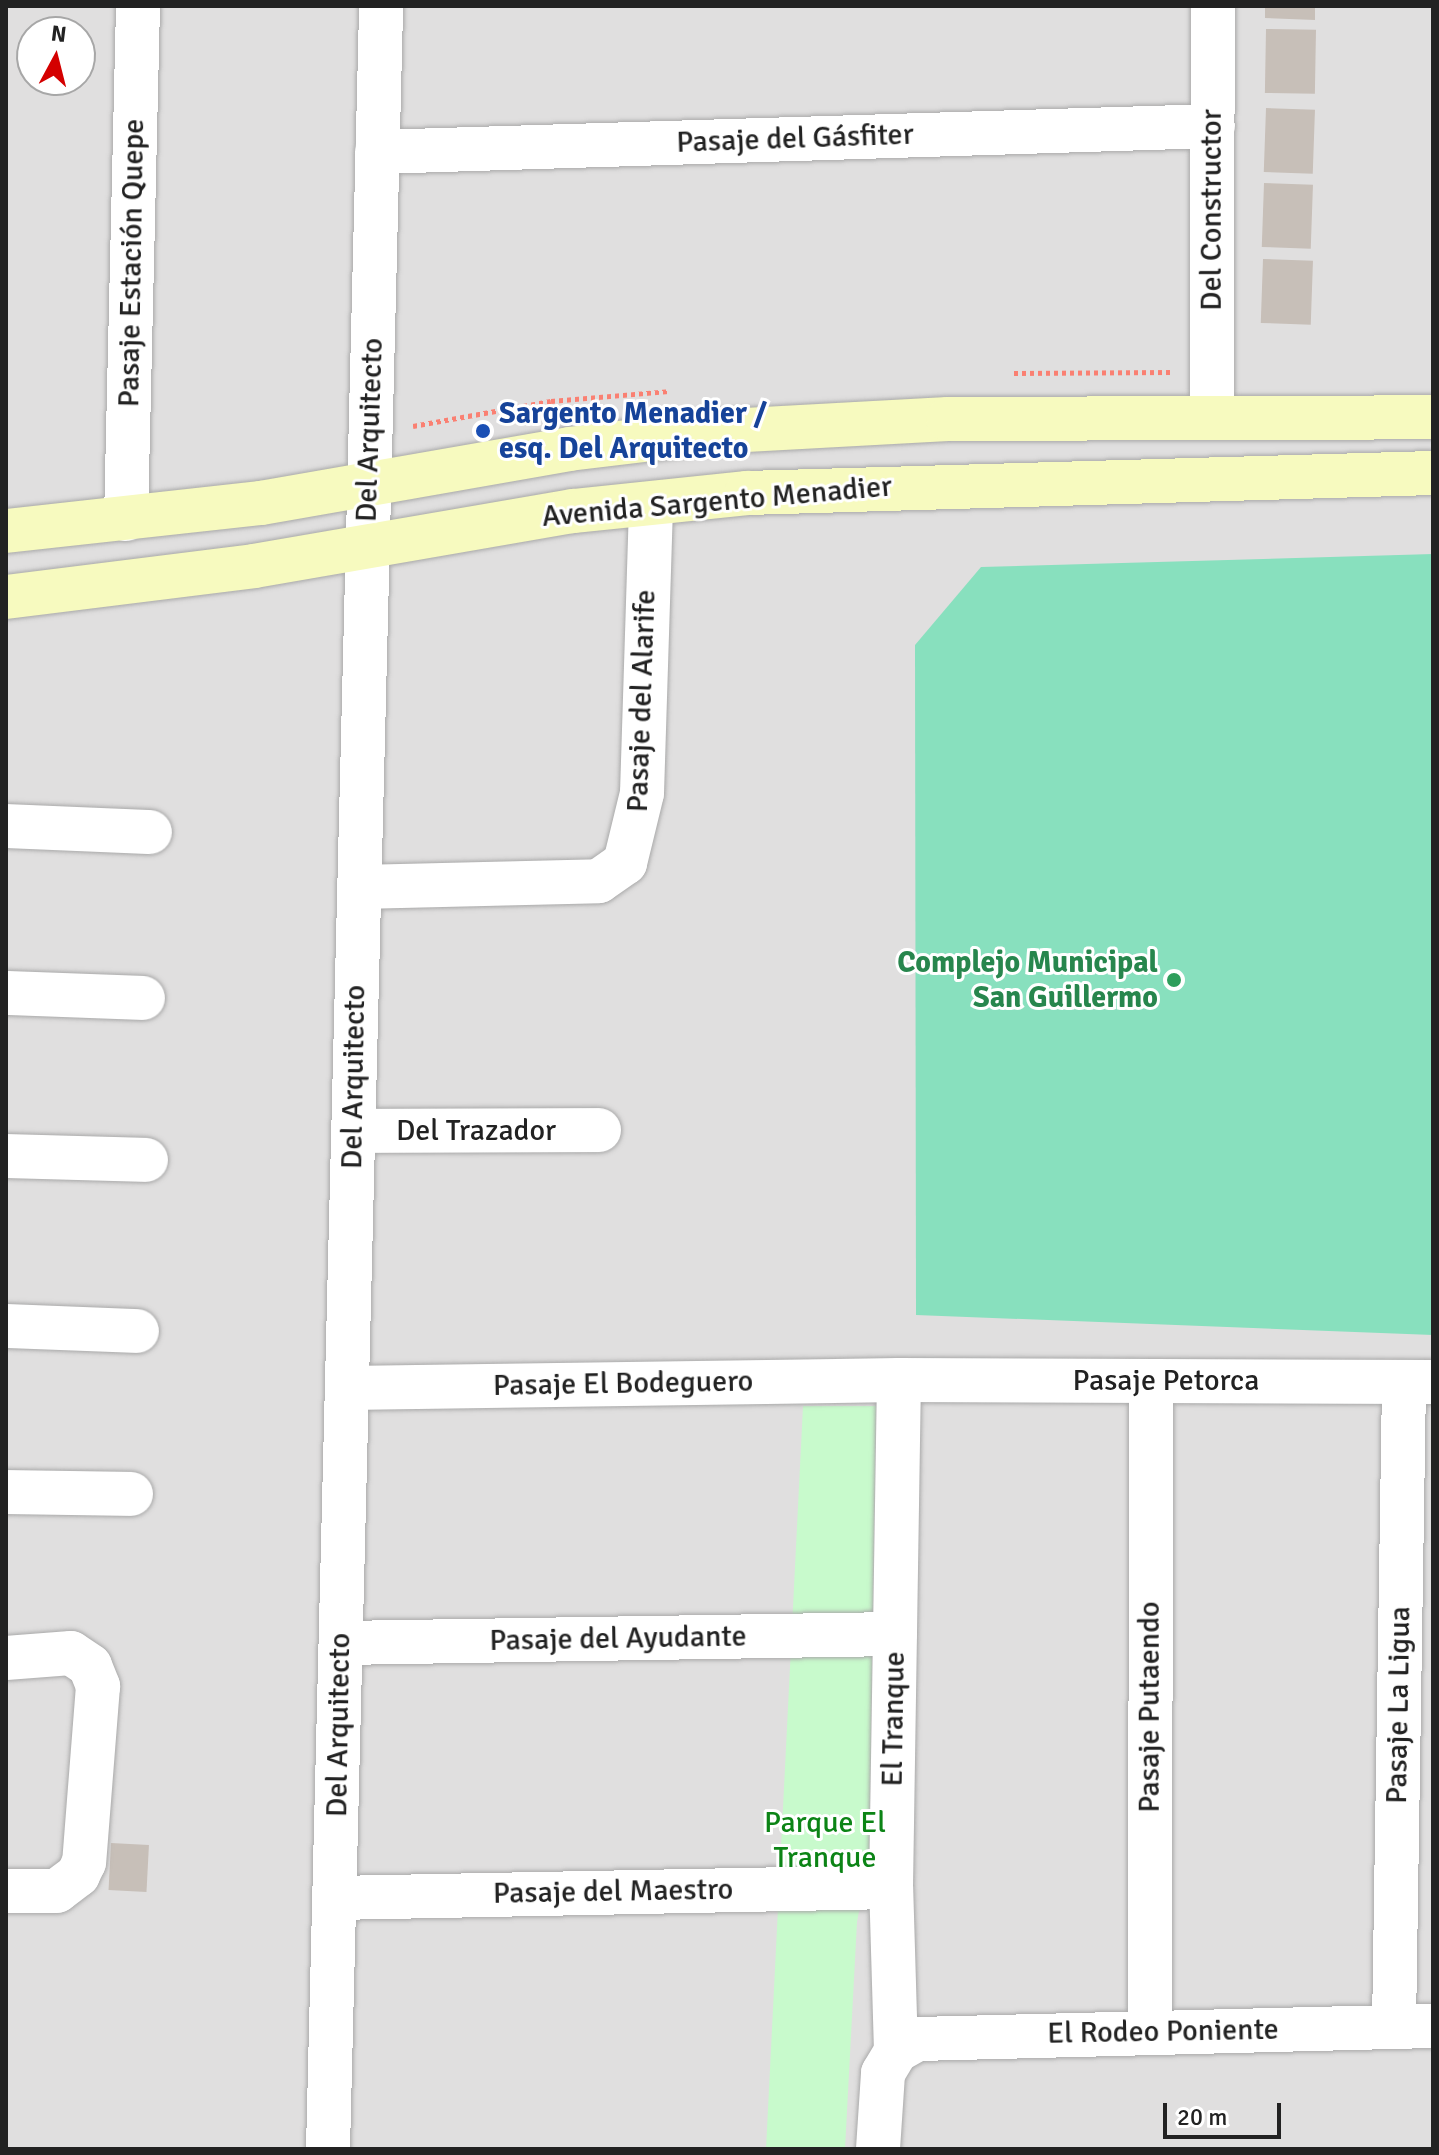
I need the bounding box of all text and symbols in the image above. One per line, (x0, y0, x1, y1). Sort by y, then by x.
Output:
north arrow (16, 16, 96, 96)
text: N (49, 19, 68, 48)
street label: Del Constructor (1194, 109, 1230, 311)
street label: Pasaje del Gásfiter (676, 117, 914, 161)
street label: Pasaje Estación Quepe (111, 118, 153, 408)
street label: Del Arquitecto (349, 337, 391, 523)
place label: Sargento Menadier / esq. Del Arquitecto (499, 396, 767, 466)
marker: Sargento Menadier / esq. Del Arquitecto (474, 422, 492, 440)
street label: Avenida Sargento Menadier (540, 469, 894, 535)
street label: Pasaje del Alarife (620, 589, 664, 813)
place label: Complejo Municipal San Guillermo (897, 945, 1158, 1016)
marker: Complejo Municipal San Guillermo (1165, 971, 1183, 989)
street label: Del Arquitecto (334, 985, 374, 1169)
street label: Del Trazador (396, 1113, 556, 1149)
street label: Pasaje Petorca (1073, 1363, 1259, 1399)
street label: Pasaje El Bodeguero (493, 1364, 753, 1404)
street label: Pasaje Putaendo (1132, 1601, 1168, 1813)
street label: Pasaje La Ligua (1379, 1606, 1419, 1804)
street label: Pasaje del Ayudante (489, 1619, 747, 1659)
street label: Del Arquitecto (319, 1633, 359, 1817)
street label: El Tranque (875, 1651, 913, 1787)
park label: Parque El Tranque (764, 1805, 886, 1876)
street label: Pasaje del Maestro (493, 1872, 733, 1912)
street label: El Rodeo Poniente (1047, 2012, 1279, 2052)
scale bar (1167, 2087, 1285, 2137)
text: 20 m (1177, 2102, 1227, 2132)

